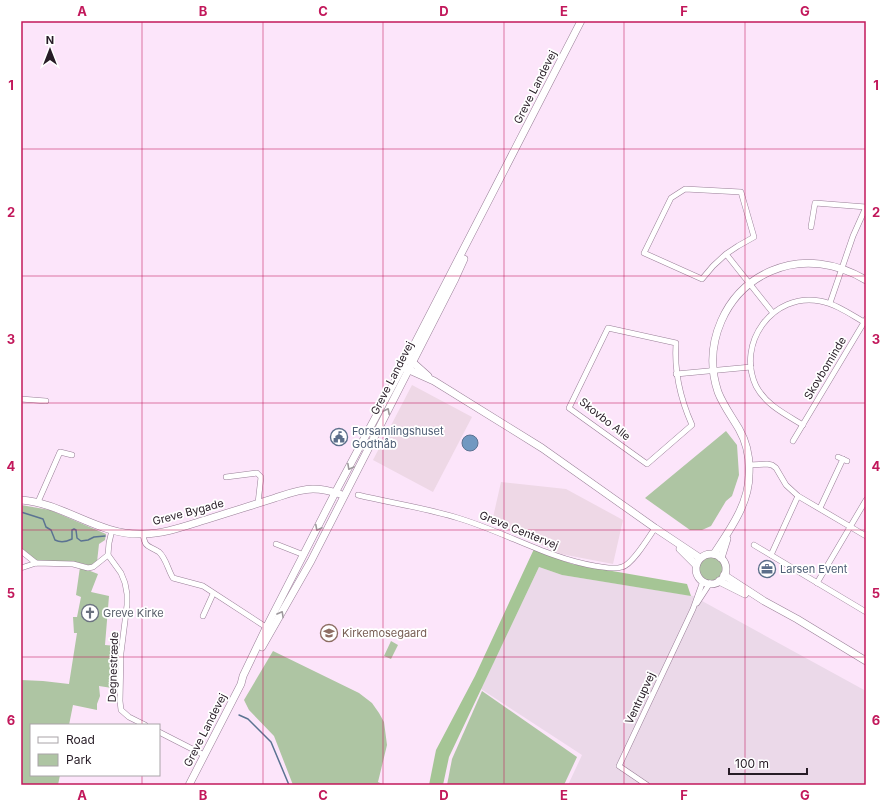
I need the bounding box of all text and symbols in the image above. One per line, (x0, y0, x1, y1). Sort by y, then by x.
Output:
text: A (77, 3, 87, 19)
text: B (199, 3, 208, 19)
text: C (318, 3, 328, 19)
text: D (439, 3, 449, 19)
text: E (560, 3, 568, 19)
text: F (680, 3, 688, 19)
text: G (800, 3, 810, 19)
north arrow (30, 30, 70, 70)
text: N (46, 33, 54, 47)
street label: Greve Landevej (510, 48, 560, 126)
text: 1 (8, 77, 14, 93)
text: 1 (873, 77, 879, 93)
text: 2 (7, 204, 15, 220)
text: 2 (872, 204, 880, 220)
text: 3 (7, 331, 15, 347)
text: 3 (872, 331, 880, 347)
street label: Skovbominde (801, 334, 849, 402)
street label: Greve Landevej (367, 339, 417, 417)
street label: Skovbo Alle (577, 395, 633, 443)
one-way arrow (382, 408, 390, 416)
place label: Forsamlingshuset Godthåb (352, 424, 444, 451)
public building icon: Forsamlingshuset Godthåb (329, 427, 349, 447)
text: 4 (7, 458, 16, 474)
text: 4 (872, 458, 881, 474)
one-way arrow (347, 463, 354, 470)
street label: Greve Bygade (151, 496, 225, 528)
street label: Greve Centervej (477, 508, 561, 552)
one-way arrow (315, 523, 323, 531)
office icon: Larsen Event (757, 559, 777, 579)
place label: Larsen Event (780, 562, 848, 576)
text: 5 (7, 585, 15, 601)
text: 5 (872, 585, 880, 601)
church icon: Greve Kirke (80, 603, 100, 623)
place label: Greve Kirke (103, 606, 164, 620)
one-way arrow (276, 611, 284, 618)
school or university icon: Kirkemosegaard (319, 623, 339, 643)
place label: Kirkemosegaard (342, 626, 427, 640)
street label: Degnestræde (105, 631, 121, 703)
street label: Ventrupvej (622, 670, 658, 726)
street label: Greve Landevej (180, 691, 230, 769)
text: 6 (7, 712, 15, 728)
text: 6 (872, 712, 880, 728)
legend (30, 724, 160, 776)
text: Road (66, 732, 95, 747)
scale bar (729, 750, 807, 776)
text: Park (66, 752, 92, 767)
text: 100 m (735, 756, 769, 771)
text: A (77, 787, 87, 803)
text: B (199, 787, 208, 803)
text: C (318, 787, 328, 803)
text: D (439, 787, 449, 803)
text: E (560, 787, 568, 803)
text: F (680, 787, 688, 803)
text: G (800, 787, 810, 803)

